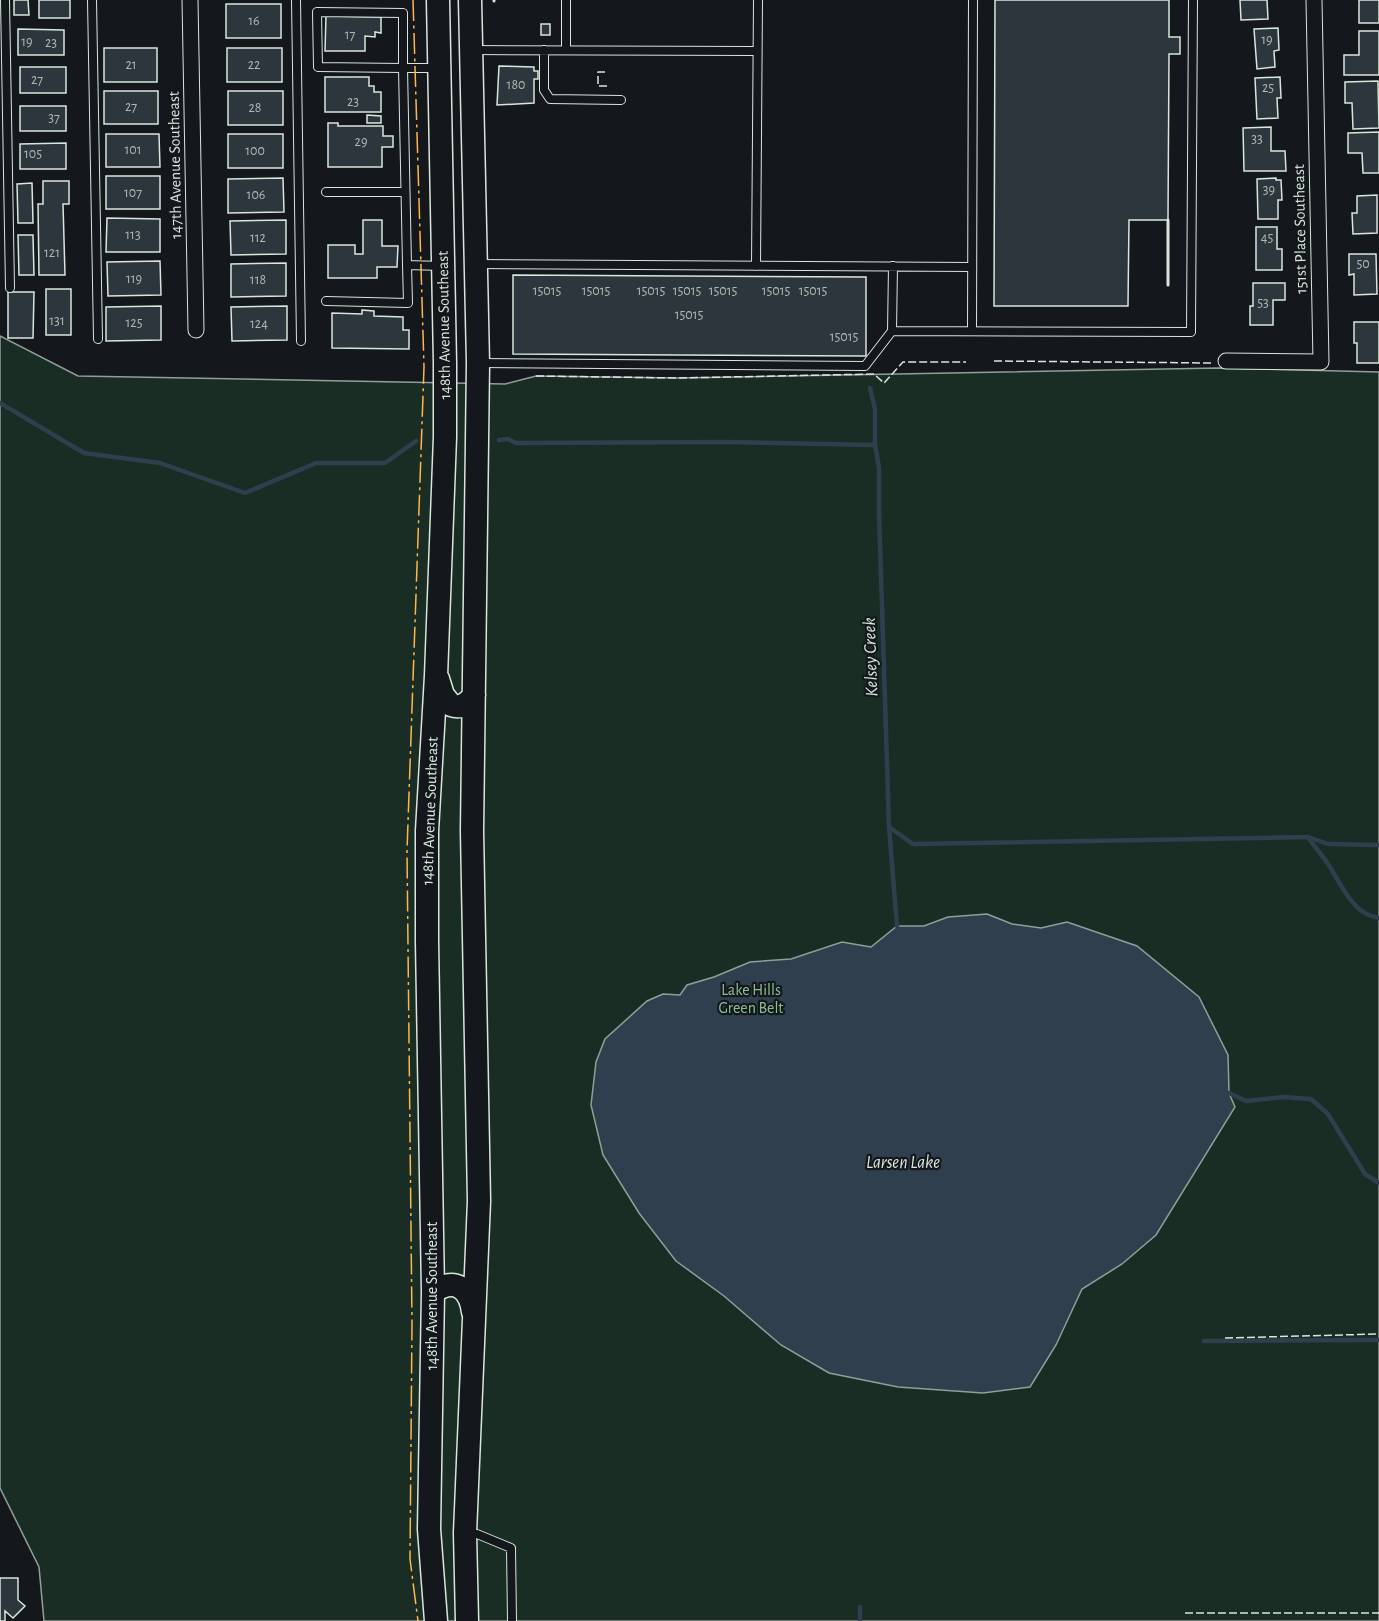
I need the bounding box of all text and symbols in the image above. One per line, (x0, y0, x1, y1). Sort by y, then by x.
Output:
house number: 16 (248, 14, 260, 28)
house number: 17 (345, 28, 355, 42)
house number: 19 (1261, 33, 1273, 47)
house number: 19 (21, 35, 33, 49)
house number: 23 (45, 36, 57, 50)
house number: 21 (125, 58, 137, 72)
house number: 22 (248, 58, 260, 72)
house number: 27 (31, 73, 43, 87)
house number: 180 (507, 78, 525, 92)
house number: 25 (1262, 81, 1274, 95)
street label: 147th Avenue Southeast (166, 91, 184, 239)
house number: 23 (347, 95, 359, 109)
house number: 27 (125, 100, 137, 114)
house number: 28 (248, 101, 262, 115)
house number: 37 (48, 111, 60, 125)
house number: 33 (1251, 132, 1263, 146)
house number: 29 (355, 135, 367, 149)
house number: 101 (124, 143, 142, 157)
house number: 100 (245, 144, 265, 158)
house number: 105 (24, 147, 42, 161)
street label: 151st Place Southeast (1291, 164, 1309, 294)
house number: 39 (1263, 183, 1275, 197)
house number: 107 (124, 186, 142, 200)
house number: 106 (247, 188, 265, 202)
house number: 113 (125, 228, 141, 242)
house number: 112 (250, 231, 266, 245)
house number: 45 (1261, 231, 1273, 245)
house number: 121 (44, 246, 60, 260)
street label: 148th Avenue Southeast (435, 251, 453, 399)
house number: 50 (1356, 257, 1370, 271)
house number: 119 (126, 272, 142, 286)
house number: 118 (250, 273, 266, 287)
house number: 15015 (533, 284, 562, 298)
house number: 15015 (582, 284, 611, 298)
house number: 15015 (637, 284, 666, 298)
house number: 15015 (673, 284, 702, 298)
house number: 15015 (709, 284, 738, 298)
house number: 15015 (762, 284, 791, 298)
house number: 15015 (799, 284, 828, 298)
house number: 53 (1257, 296, 1269, 310)
house number: 15015 (675, 308, 704, 322)
house number: 131 (49, 314, 65, 328)
house number: 125 (125, 316, 143, 330)
house number: 124 (250, 317, 268, 331)
house number: 15015 (830, 330, 859, 344)
water label: Kelsey Creek (861, 617, 881, 697)
street label: 148th Avenue Southeast (419, 736, 441, 886)
park label: Lake Hills Green Belt (719, 982, 783, 1016)
water label: Larsen Lake (866, 1154, 940, 1172)
street label: 148th Avenue Southeast (424, 1222, 440, 1370)

